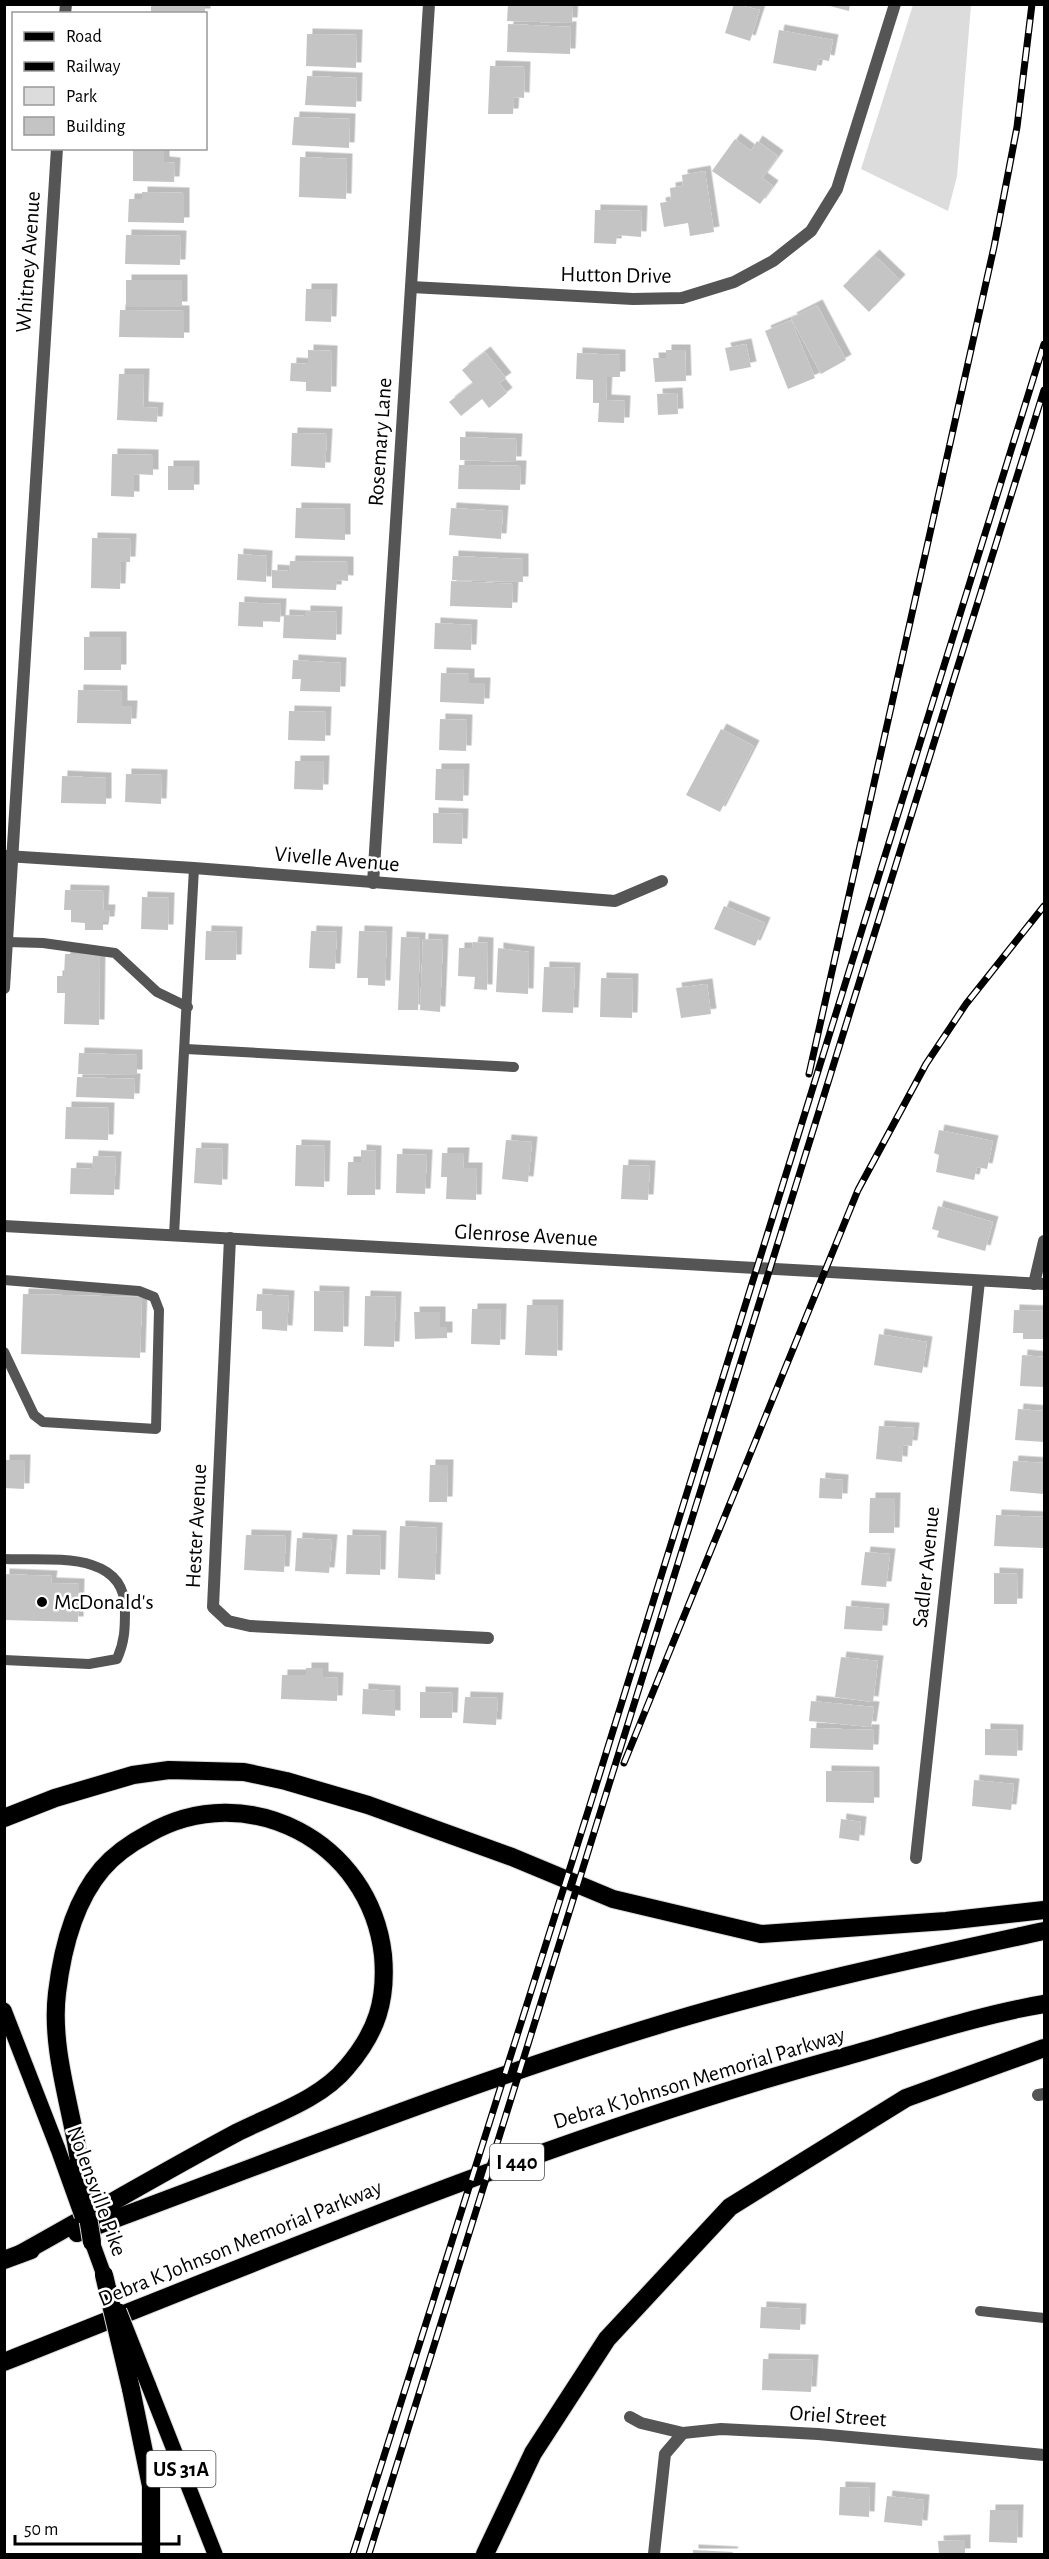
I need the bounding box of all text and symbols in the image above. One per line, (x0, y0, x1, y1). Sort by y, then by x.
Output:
legend (12, 12, 207, 150)
text: Road (66, 28, 102, 46)
text: Railway (66, 58, 121, 76)
text: Park (66, 88, 98, 106)
text: Building (66, 118, 126, 136)
street label: Whitney Avenue (12, 190, 44, 334)
street label: Hutton Drive (560, 263, 672, 287)
street label: Rosemary Lane (365, 377, 395, 507)
street label: Vivelle Avenue (273, 843, 401, 875)
street label: Glenrose Avenue (454, 1220, 598, 1250)
street label: Hester Avenue (182, 1463, 210, 1589)
street label: Sadler Avenue (909, 1505, 943, 1629)
place label: McDonald's (54, 1591, 154, 1613)
marker: McDonald's (35, 1595, 49, 1609)
street label: Debra K Johnson Memorial Parkway (550, 2023, 848, 2133)
street label: Nolensville Pike (63, 2123, 131, 2259)
road number: I 440 (490, 2144, 544, 2180)
street label: Debra K Johnson Memorial Parkway (95, 2176, 386, 2310)
street label: Oriel Street (789, 2402, 887, 2430)
road number: US 31A (146, 2451, 216, 2487)
scale bar (15, 2508, 178, 2546)
text: 50 m (24, 2521, 58, 2539)

